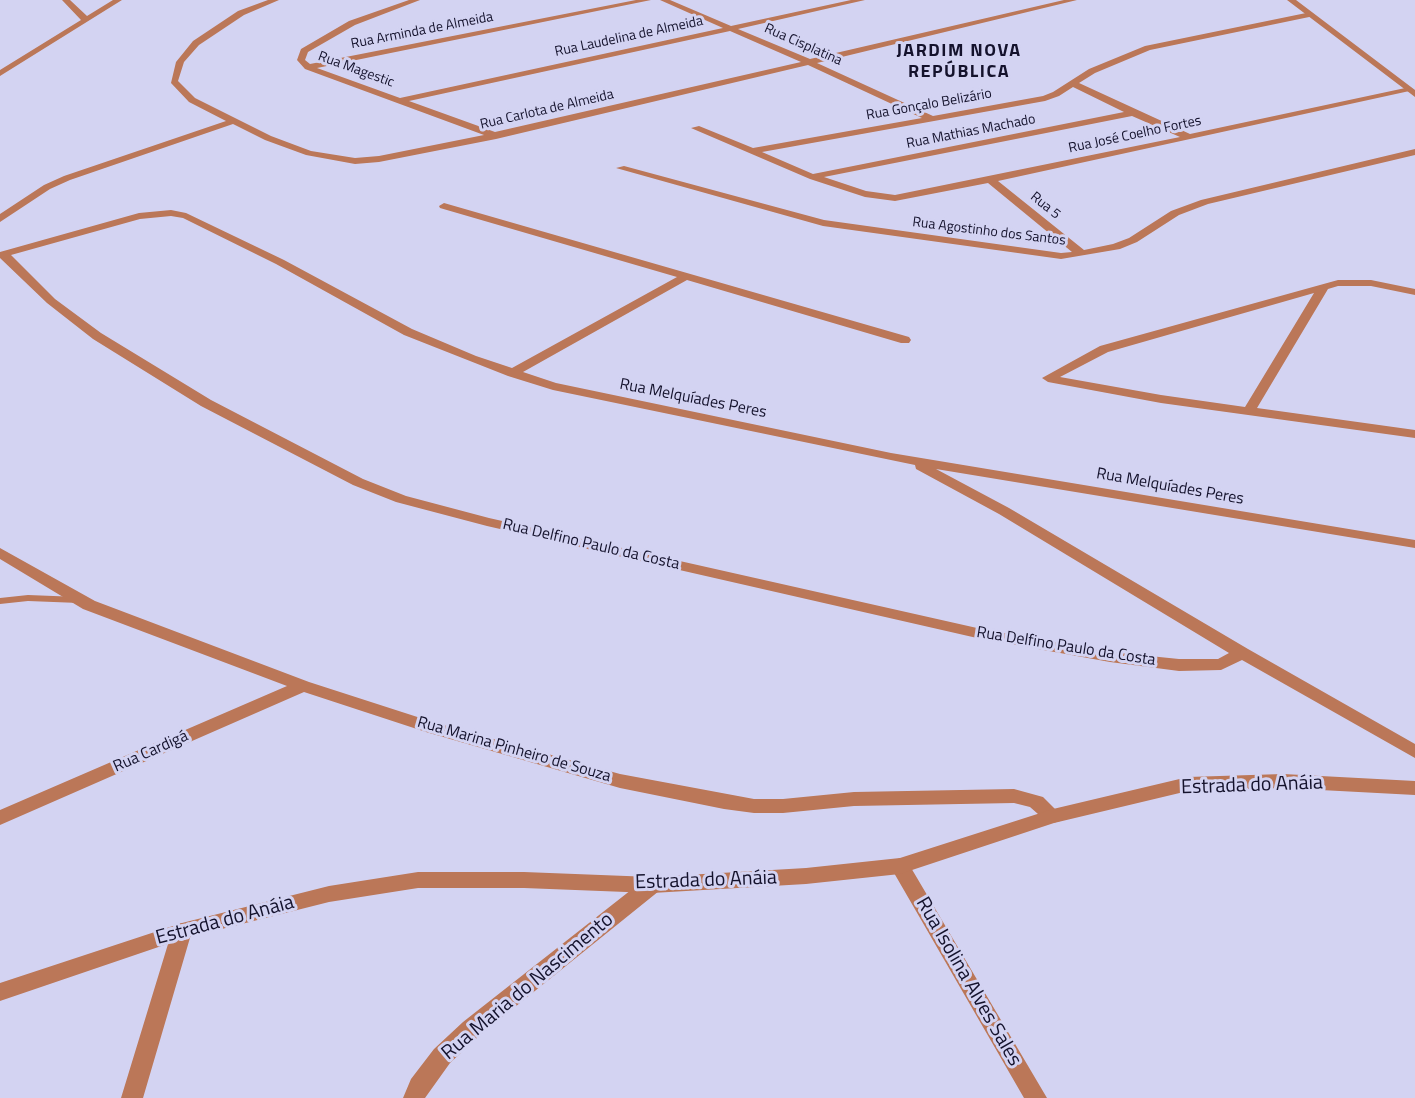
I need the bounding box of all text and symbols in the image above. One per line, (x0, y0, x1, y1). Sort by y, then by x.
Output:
street label: Rua Arminda de Almeida (349, 9, 495, 53)
street label: Rua Laudelina de Almeida (553, 13, 705, 61)
street label: Rua Cisplatina (761, 20, 845, 70)
district label: JARDIM NOVA REPÚBLICA (896, 41, 1022, 84)
street label: Rua Magestic (316, 48, 396, 92)
street label: Rua Carlota de Almeida (479, 86, 615, 134)
street label: Rua Gonçalo Belizário (865, 86, 993, 124)
street label: Rua Mathias Machado (905, 111, 1037, 153)
street label: Rua José Coelho Fortes (1067, 113, 1203, 157)
street label: Rua 5 (1027, 189, 1063, 223)
street label: Rua Agostinho dos Santos (911, 214, 1067, 250)
street label: Rua Melquíades Peres (618, 375, 768, 423)
street label: Rua Melquíades Peres (1095, 465, 1245, 509)
street label: Rua Delfino Paulo da Costa (501, 515, 681, 575)
street label: Rua Delfino Paulo da Costa (975, 623, 1157, 671)
street label: Rua Marina Pinheiro de Souza (415, 713, 613, 787)
street label: Rua Cardigá (111, 727, 191, 777)
street label: Estrada do Anáia (1181, 772, 1323, 800)
street label: Estrada do Anáia (635, 867, 777, 895)
street label: Estrada do Anáia (153, 891, 297, 951)
street label: Rua Isolina Alves Sales (910, 893, 1026, 1071)
street label: Rua Maria do Nascimento (437, 908, 619, 1066)

